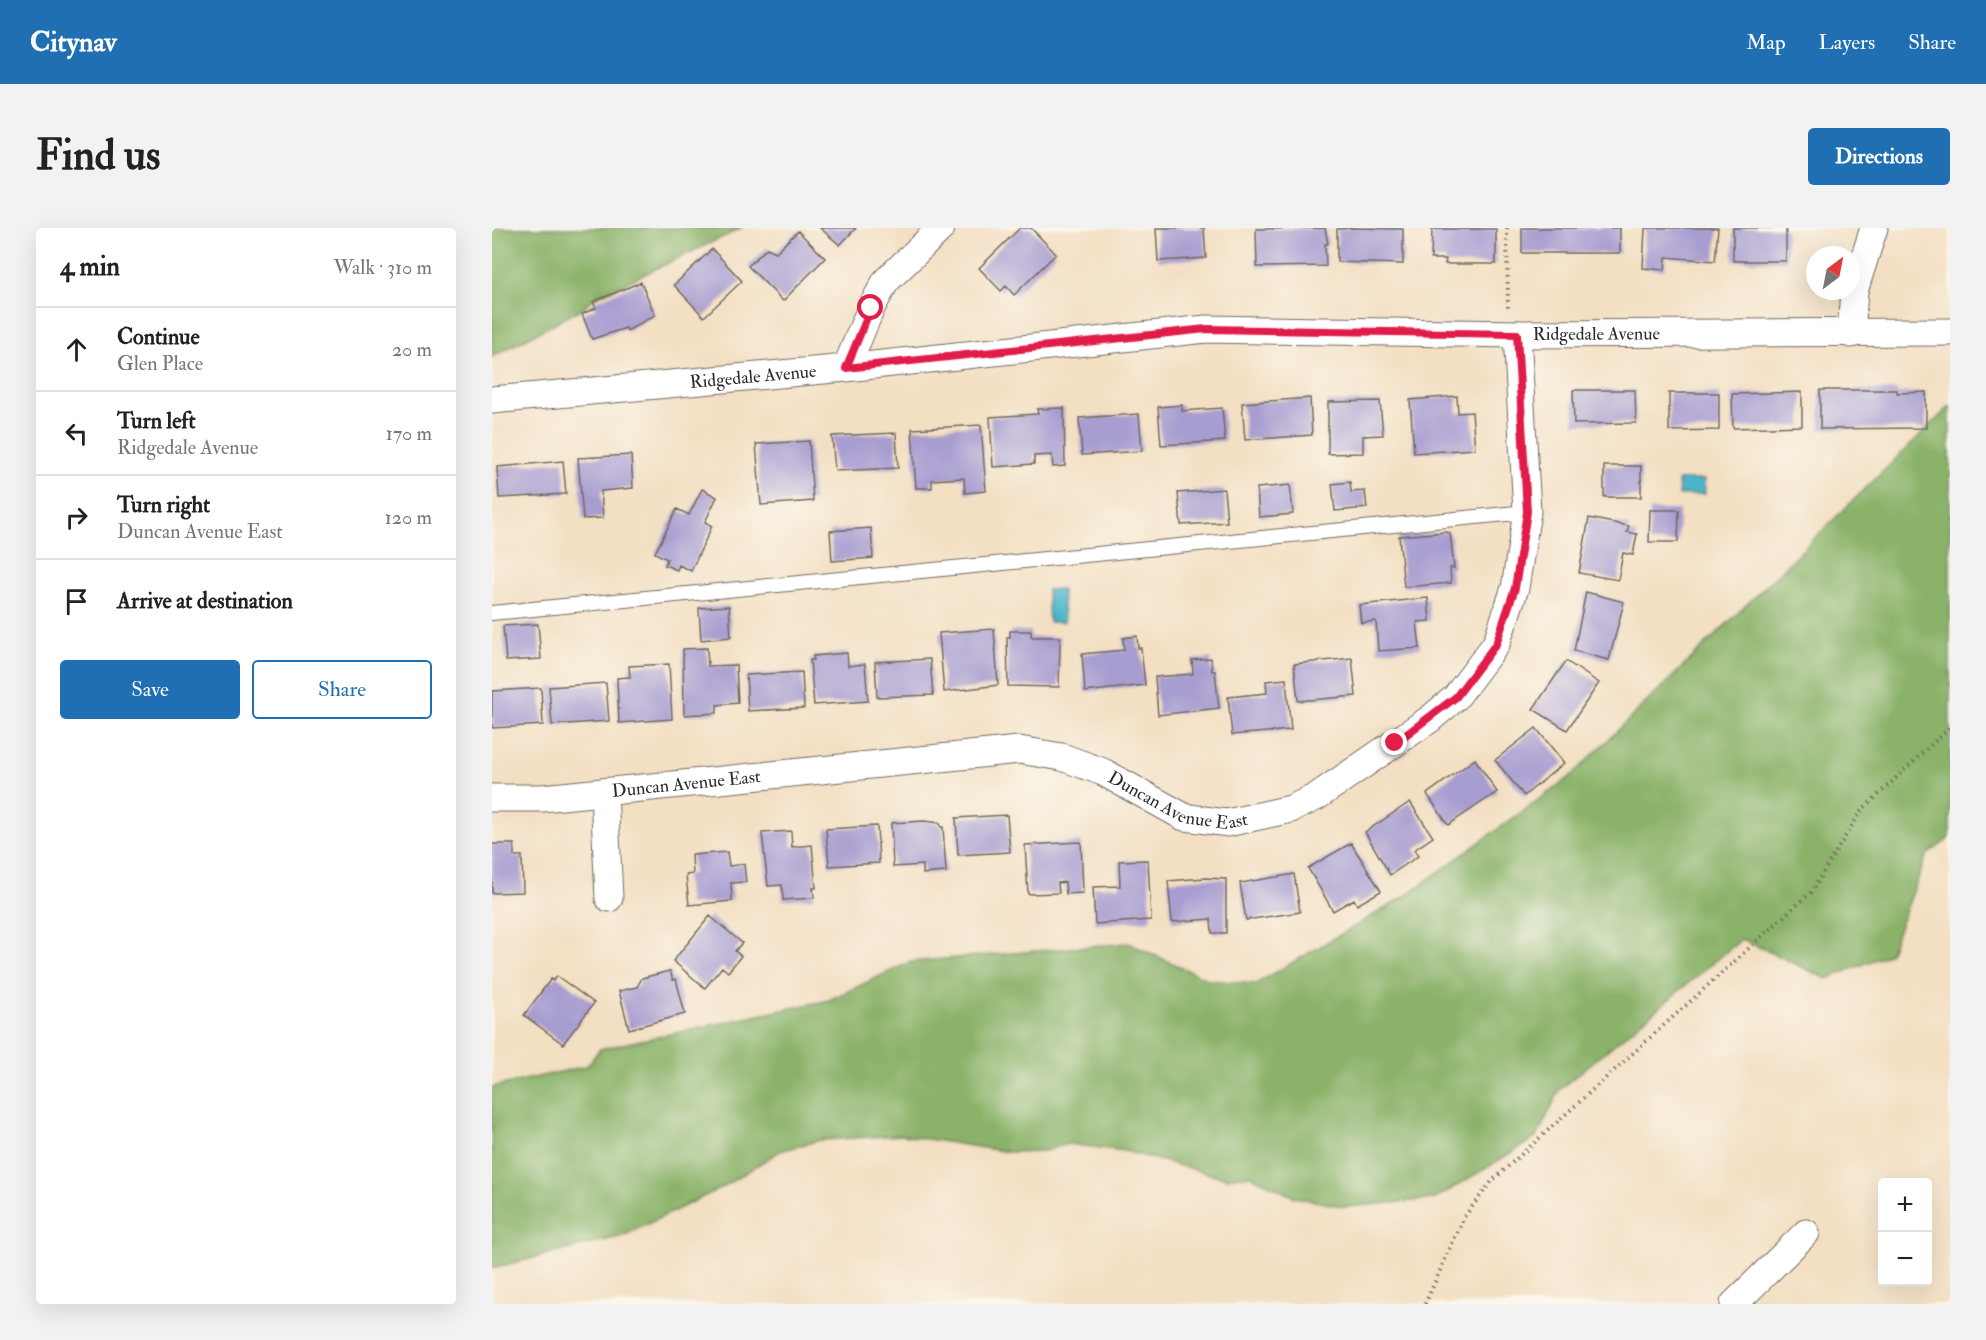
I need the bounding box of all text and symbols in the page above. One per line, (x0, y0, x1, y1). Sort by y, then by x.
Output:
text: Citynav (30, 25, 117, 60)
text: Map (1746, 29, 1786, 56)
text: Layers (1819, 29, 1875, 56)
text: Share (1908, 29, 1956, 56)
button: Directions (1808, 128, 1950, 185)
text: Find us (36, 130, 160, 182)
north arrow (1806, 246, 1860, 300)
text: 4 min (60, 251, 120, 283)
text: Walk · 310 m (333, 255, 432, 280)
route start (857, 294, 883, 320)
street label: Ridgedale Avenue (1533, 322, 1661, 346)
text: Continue (117, 323, 200, 351)
icon: ahead (60, 333, 93, 366)
text: 20 m (392, 337, 432, 362)
text: Glen Place (117, 351, 203, 376)
street label: Ridgedale Avenue (689, 360, 818, 394)
text: Turn left (117, 407, 196, 435)
icon: left (60, 417, 93, 450)
text: 170 m (386, 421, 432, 446)
text: Ridgedale Avenue (117, 435, 258, 460)
text: Turn right (117, 491, 210, 519)
icon: right (60, 501, 93, 534)
text: 120 m (385, 505, 432, 530)
text: Duncan Avenue East (117, 519, 283, 544)
icon: arrive (60, 585, 93, 618)
text: Arrive at destination (117, 587, 293, 615)
button: Save (60, 660, 240, 719)
button: Share (252, 660, 432, 719)
route end (1381, 729, 1407, 755)
street label: Duncan Avenue East (611, 765, 762, 803)
street label: Duncan Avenue East (1104, 766, 1250, 835)
map controls (1878, 1178, 1932, 1286)
button: + (1878, 1178, 1932, 1232)
button: − (1878, 1232, 1932, 1286)

